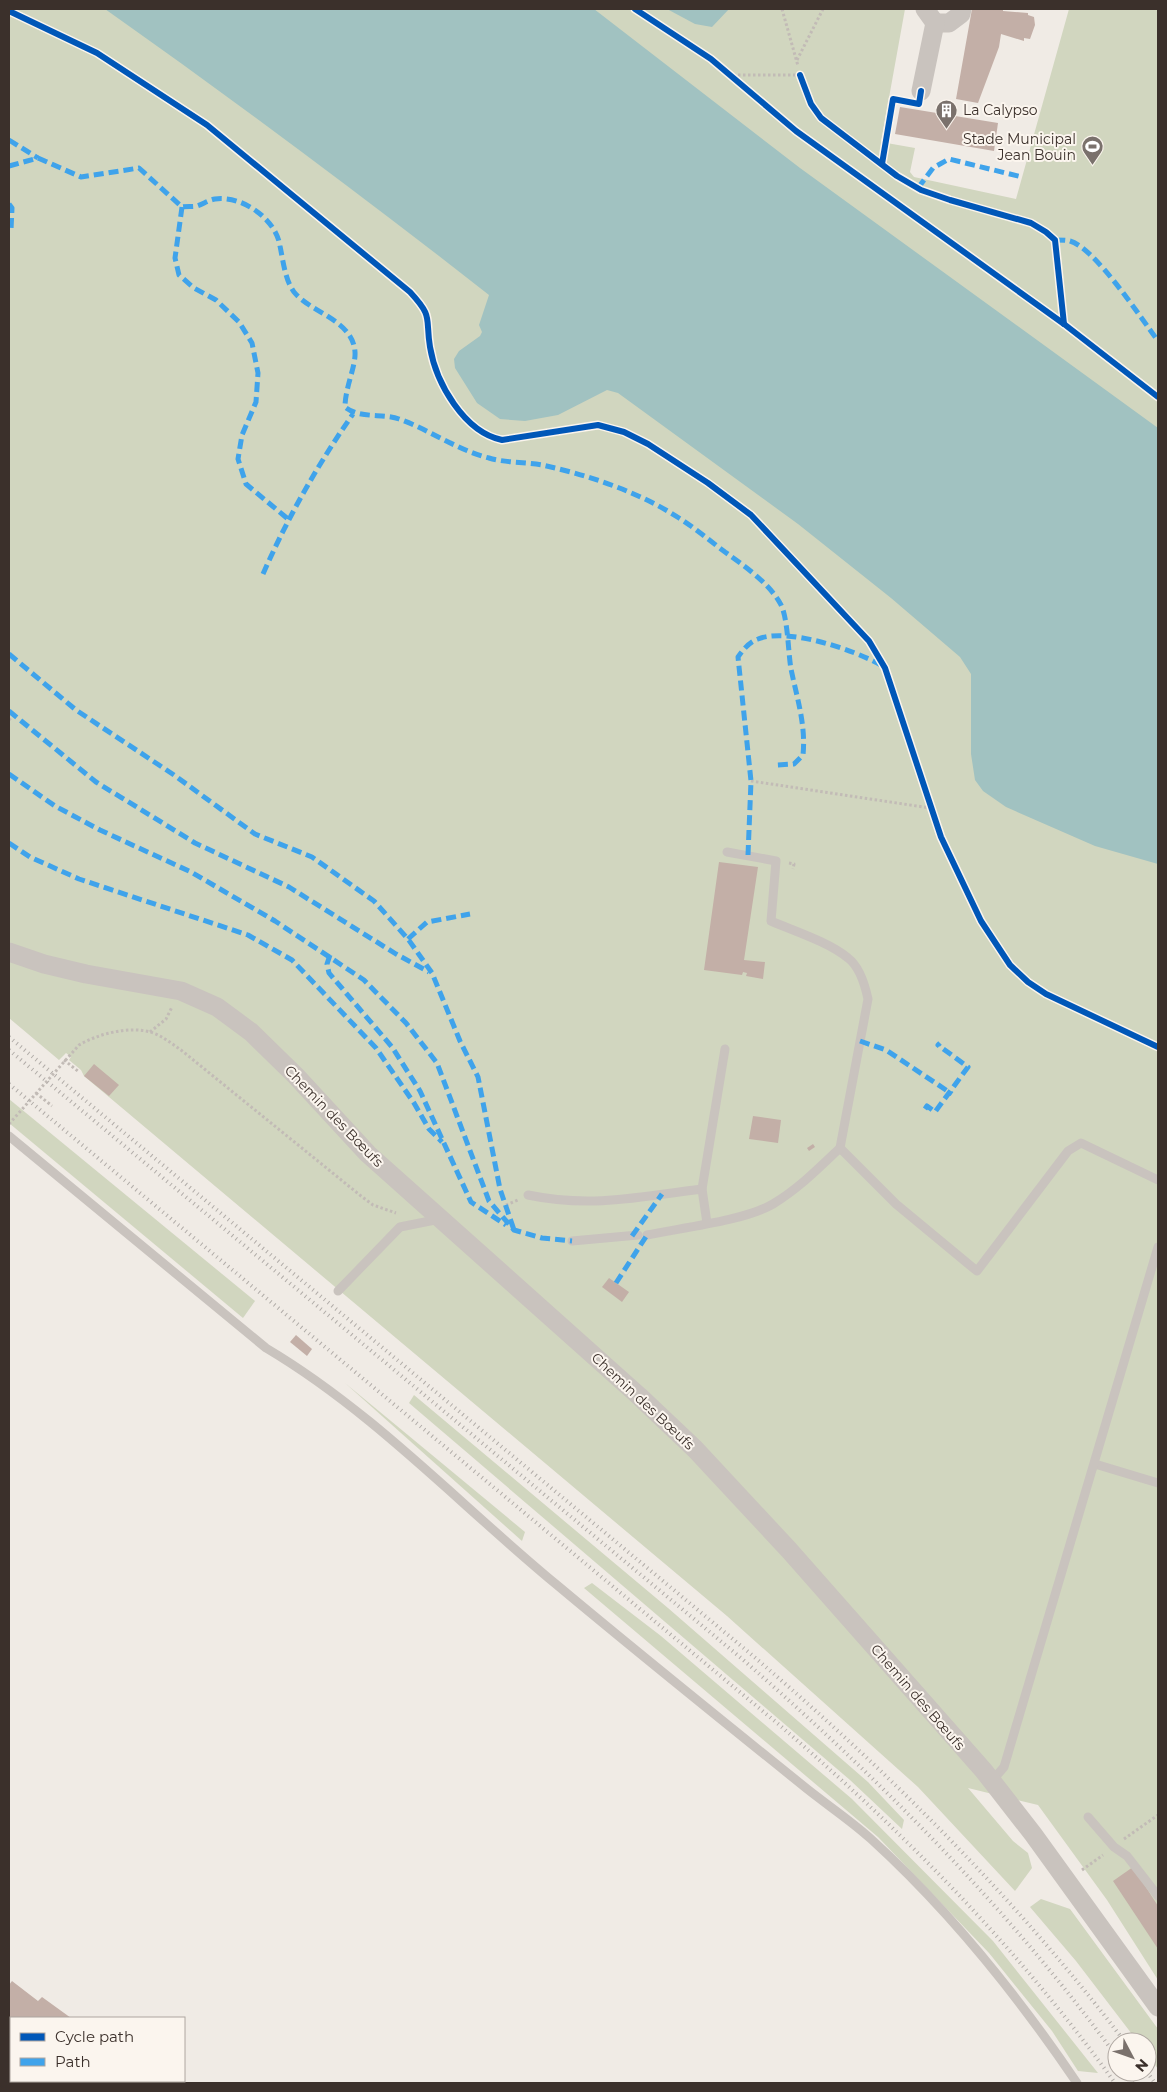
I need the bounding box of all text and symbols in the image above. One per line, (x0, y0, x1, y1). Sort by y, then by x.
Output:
building icon: La Calypso (935, 98, 959, 129)
place label: La Calypso (963, 101, 1038, 119)
place label: Stade Municipal Jean Bouin (963, 130, 1076, 164)
sports icon: Stade Municipal Jean Bouin (1080, 135, 1104, 166)
street label: Chemin des Bœufs (281, 1061, 387, 1171)
street label: Chemin des Bœufs (588, 1349, 698, 1454)
street label: Chemin des Bœufs (867, 1640, 969, 1754)
legend (10, 2017, 185, 2082)
text: Cycle path (55, 2027, 134, 2046)
north arrow (1107, 2032, 1157, 2082)
text: Path (55, 2052, 91, 2071)
text: N (1131, 2055, 1152, 2076)

